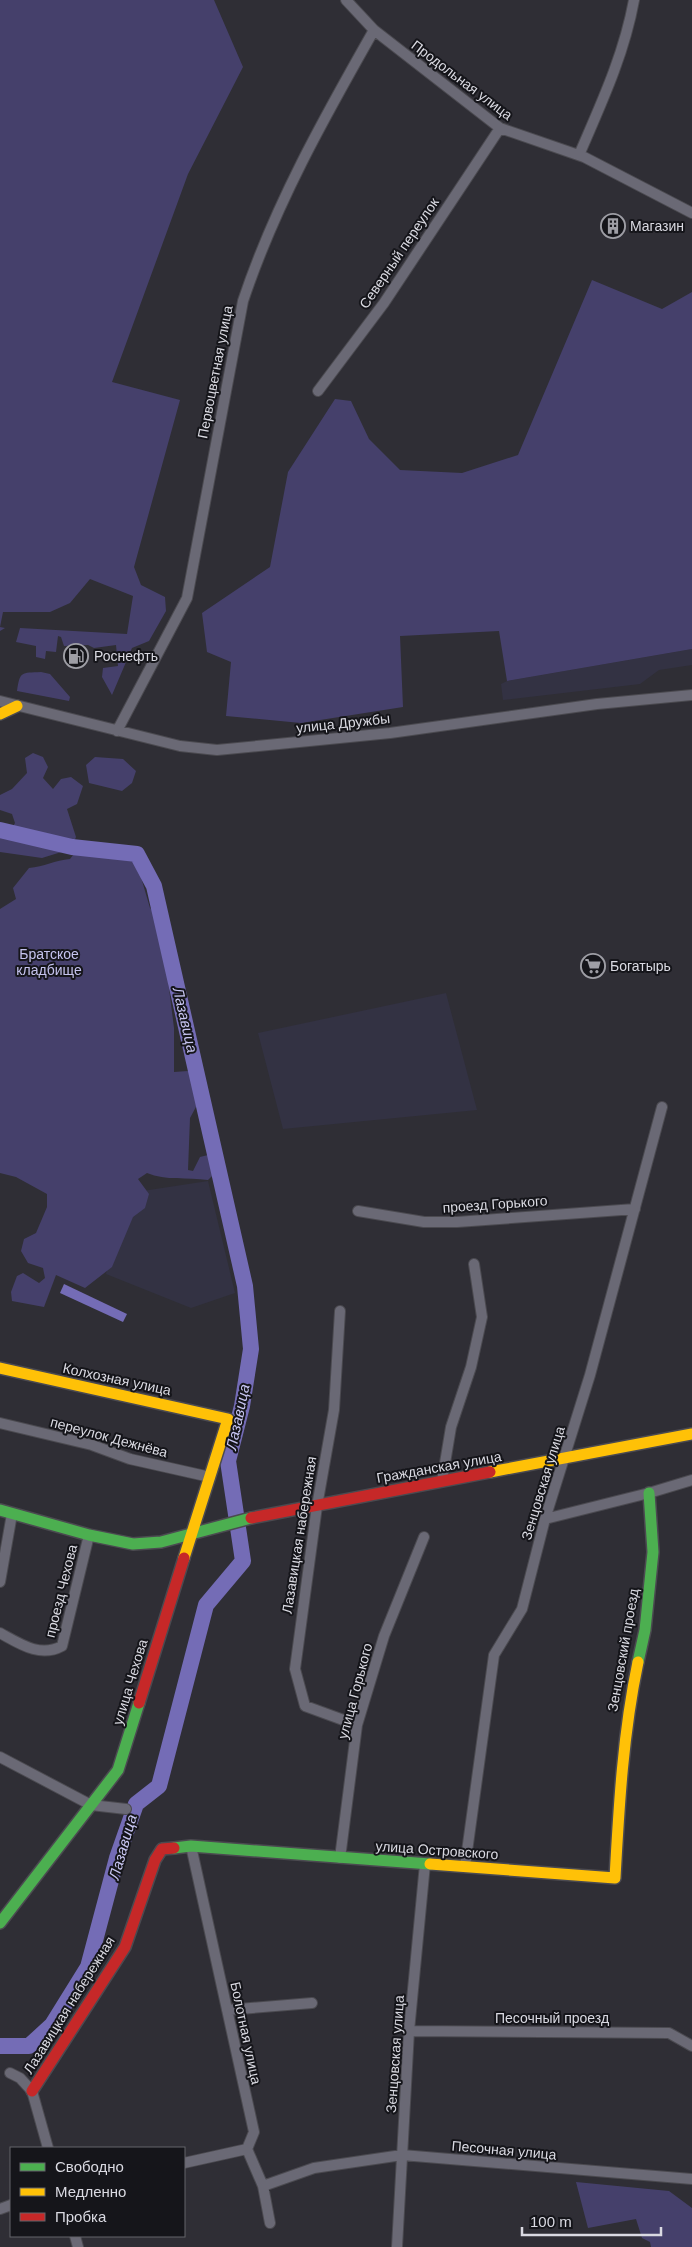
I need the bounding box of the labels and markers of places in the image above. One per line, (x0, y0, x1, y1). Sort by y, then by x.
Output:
building icon: Магазин (600, 213, 626, 239)
place label: Магазин (630, 218, 684, 234)
fuel station icon: Роснефть (63, 643, 89, 669)
place label: Роснефть (94, 648, 158, 664)
supermarket icon: Богатырь (580, 953, 606, 979)
place label: Богатырь (610, 958, 671, 974)

